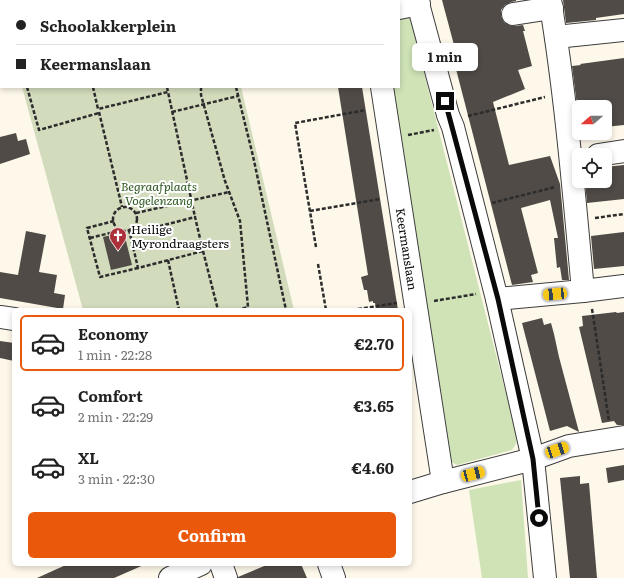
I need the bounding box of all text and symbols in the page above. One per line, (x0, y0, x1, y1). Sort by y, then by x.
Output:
text: Schoolakkerplein (40, 14, 176, 37)
callout: 1 min (412, 43, 478, 71)
text: 1 min (428, 47, 462, 66)
text: Keermanslaan (40, 52, 151, 75)
route end (436, 92, 454, 110)
north arrow (572, 100, 612, 140)
map controls (572, 100, 612, 188)
button: locate (572, 148, 612, 188)
park label: Begraafplaats Vogelenzang (121, 177, 197, 209)
street label: Keermanslaan (392, 207, 422, 291)
place label: Heilige Myrondraagsters (131, 220, 230, 252)
church icon: Heilige Myrondraagsters (108, 226, 128, 251)
car (543, 287, 567, 301)
text: Economy (78, 322, 148, 345)
icon: car (30, 325, 66, 361)
text: €2.70 (354, 332, 394, 355)
text: 1 min · 22:28 (78, 345, 152, 364)
text: Comfort (78, 384, 143, 407)
icon: car (30, 387, 66, 423)
text: €3.65 (353, 394, 394, 417)
text: 2 min · 22:29 (78, 407, 153, 426)
car (544, 440, 570, 460)
text: XL (78, 446, 99, 469)
icon: car (30, 449, 66, 485)
text: €4.60 (352, 456, 394, 479)
car (460, 465, 486, 483)
text: 3 min · 22:30 (78, 469, 155, 488)
route start (530, 509, 548, 527)
button: Confirm (28, 512, 396, 558)

